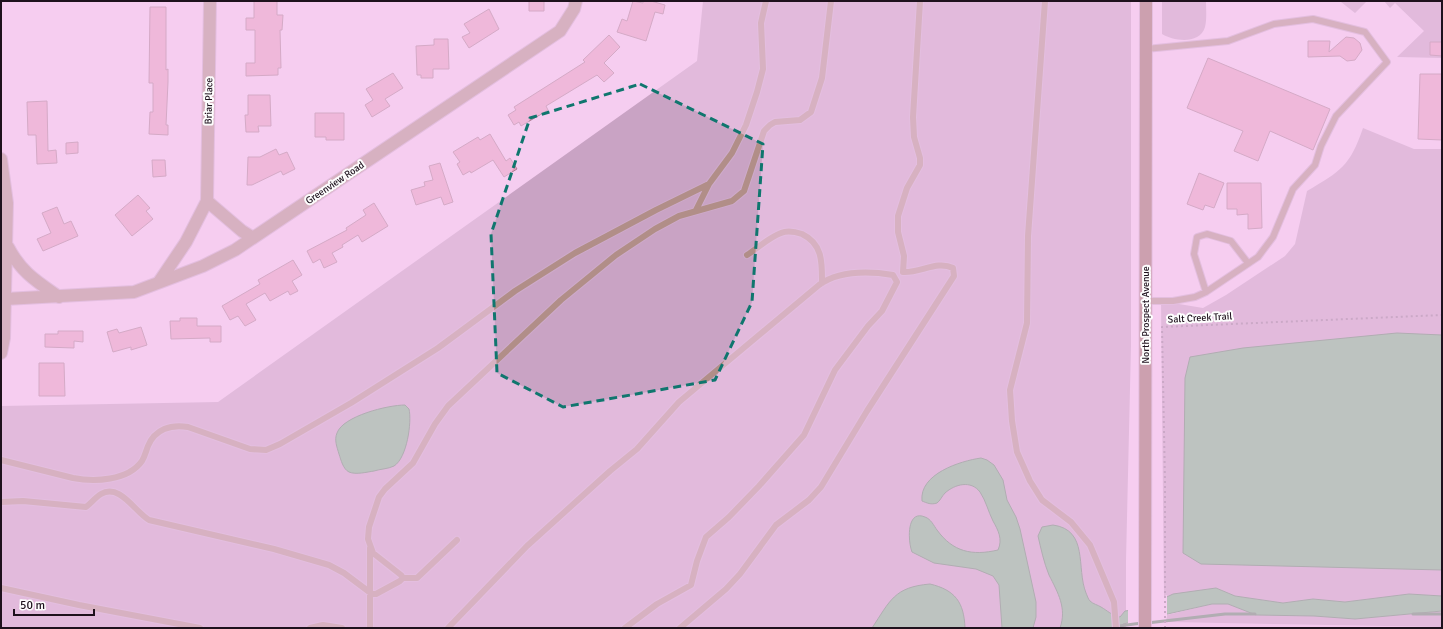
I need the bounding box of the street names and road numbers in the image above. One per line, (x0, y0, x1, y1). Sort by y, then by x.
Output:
street label: Briar Place (203, 78, 215, 124)
street label: Greenview Road (303, 159, 367, 207)
street label: North Prospect Avenue (1140, 266, 1152, 364)
street label: Salt Creek Trail (1167, 310, 1233, 326)

